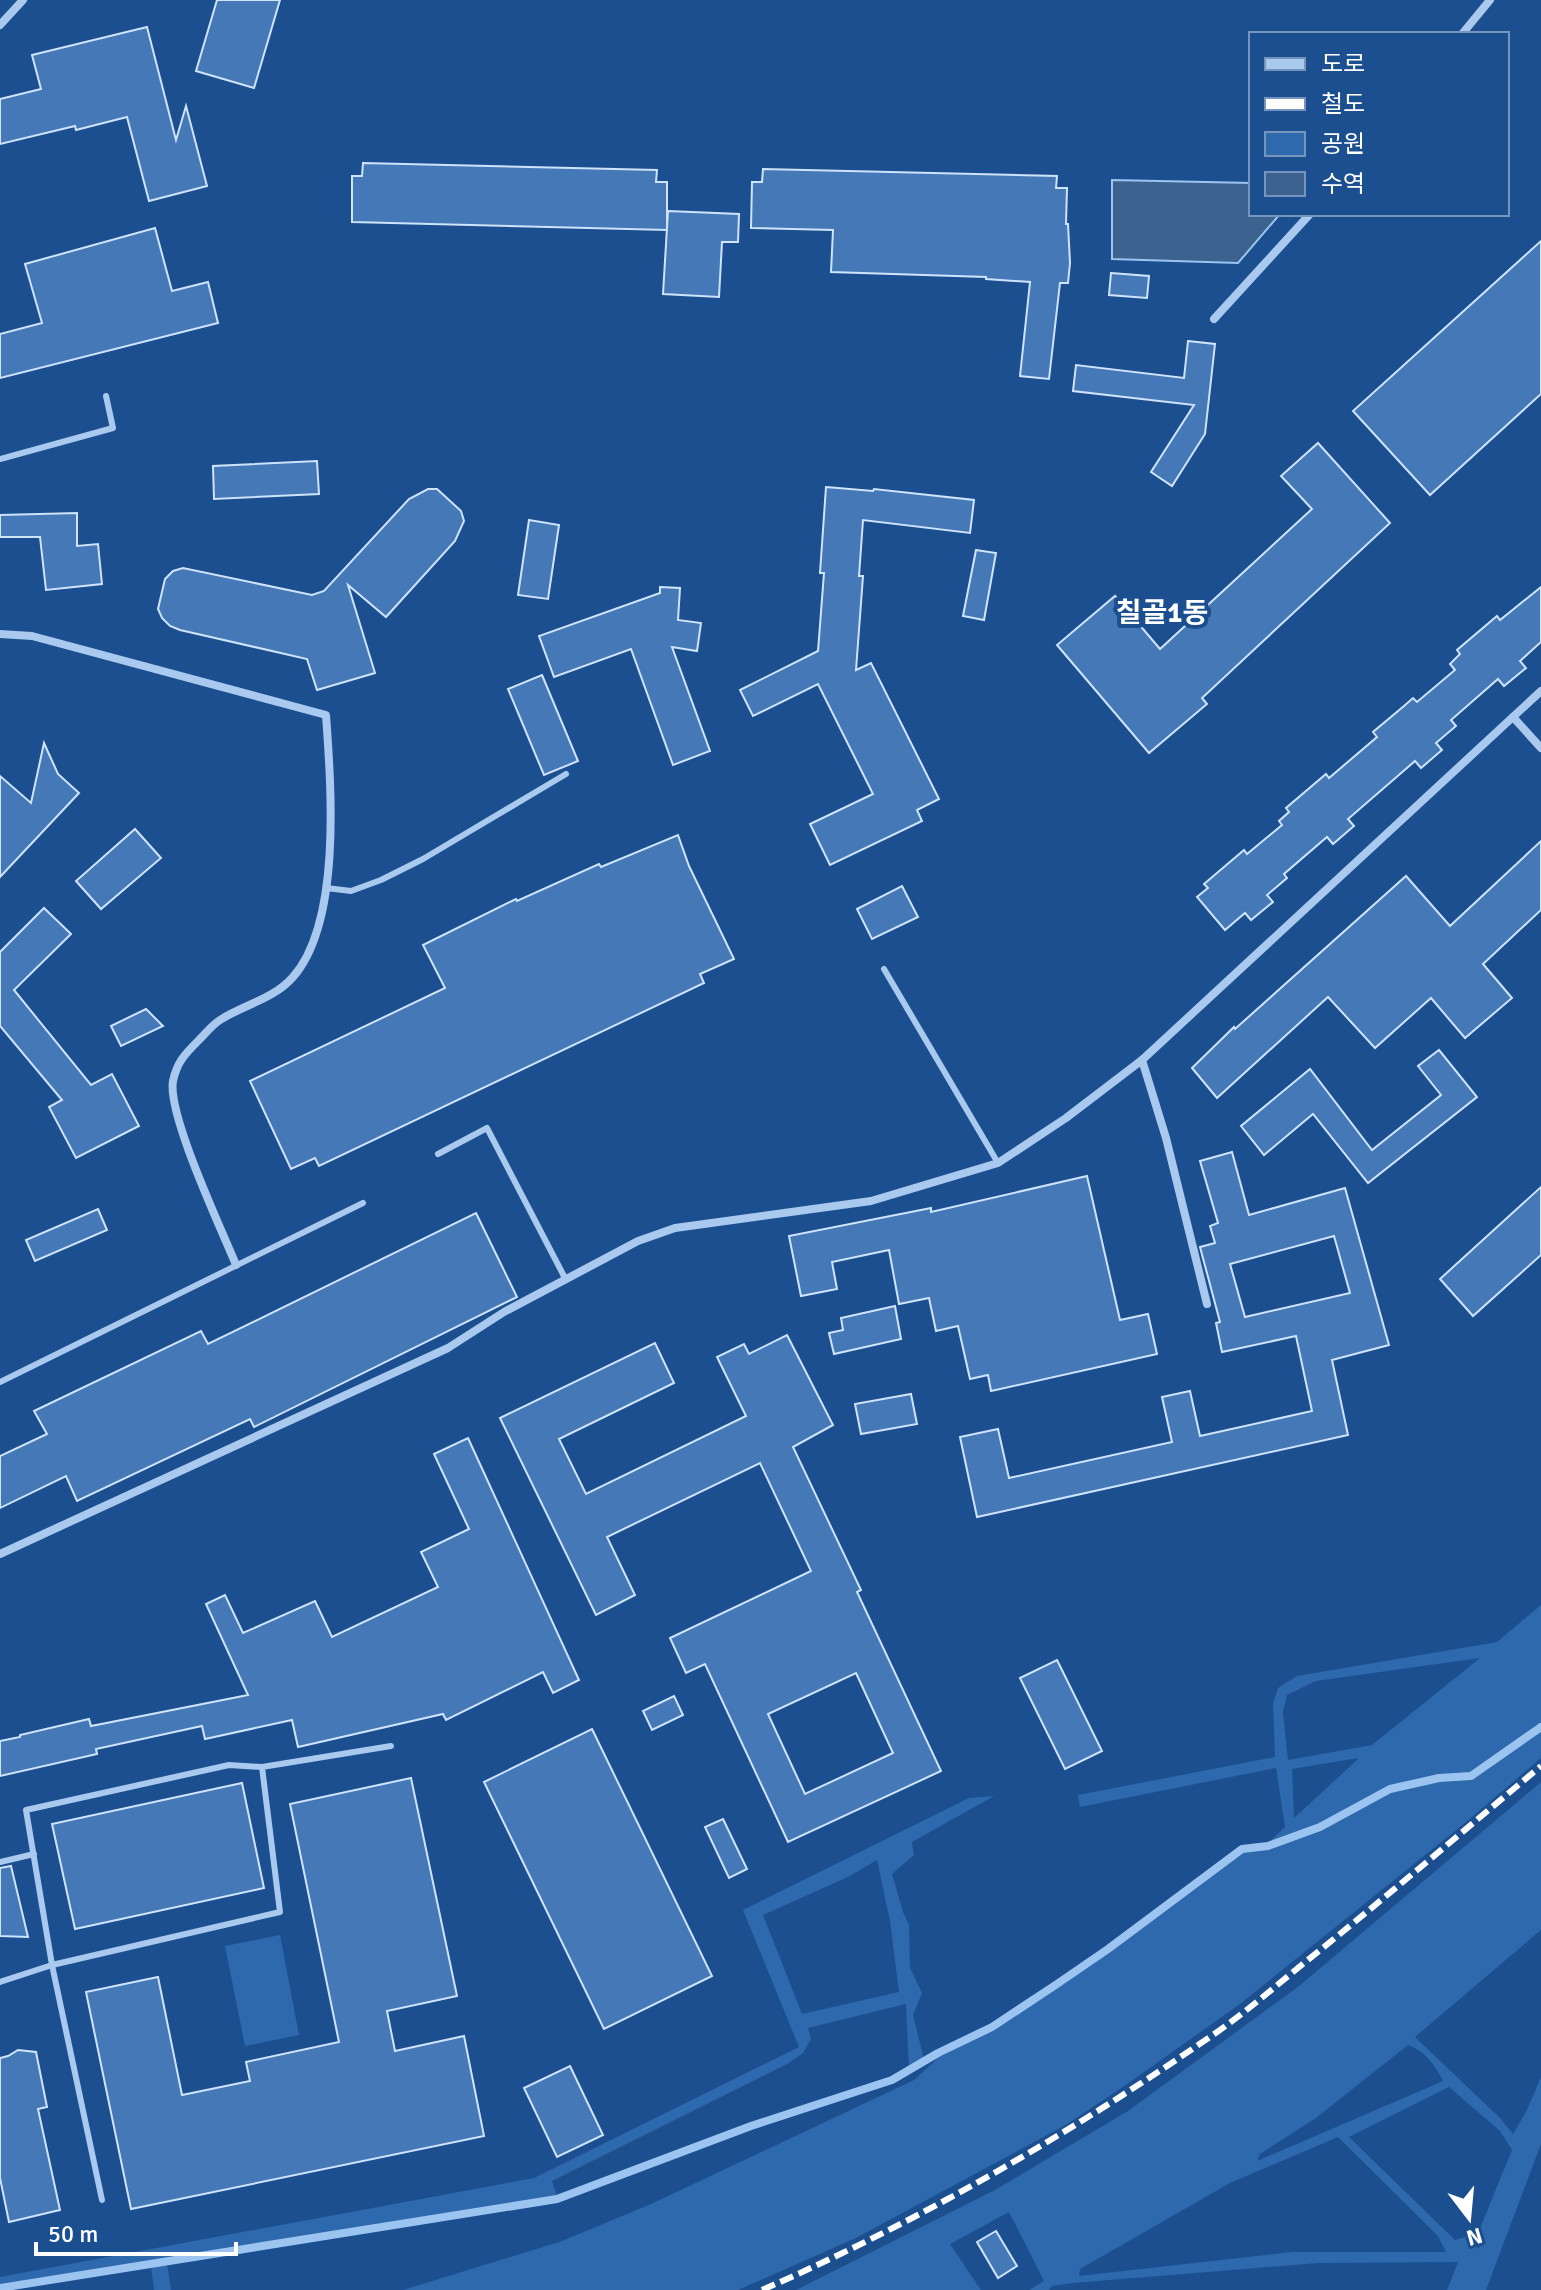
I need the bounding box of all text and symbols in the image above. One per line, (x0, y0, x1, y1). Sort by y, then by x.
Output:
legend (1249, 32, 1509, 216)
text: 도로 (1321, 49, 1365, 79)
text: 철도 (1321, 89, 1365, 119)
text: 공원 (1321, 129, 1365, 159)
text: 수역 (1321, 169, 1365, 199)
district label: 칠골1동 (1116, 596, 1208, 630)
north arrow (1429, 2178, 1509, 2258)
scale bar (36, 2206, 236, 2256)
text: 50 m (48, 2219, 98, 2249)
text: N (1463, 2222, 1485, 2252)

